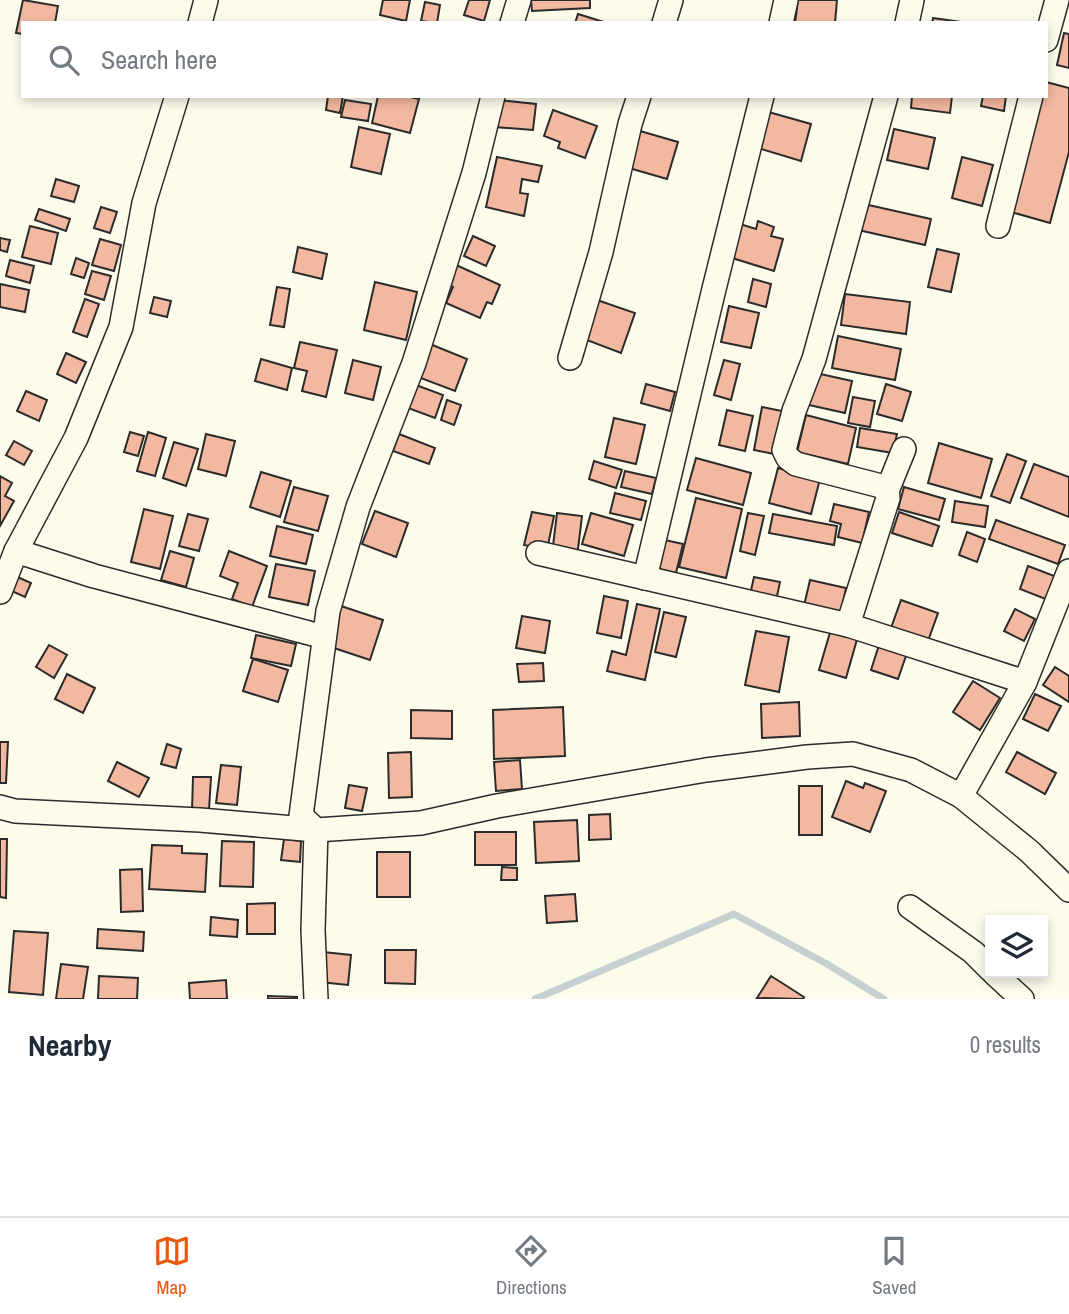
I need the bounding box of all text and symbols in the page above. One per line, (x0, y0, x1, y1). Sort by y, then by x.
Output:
search box (21, 21, 1048, 98)
icon: search (45, 41, 83, 79)
text: Search here (101, 42, 217, 77)
map controls (985, 915, 1048, 978)
button: layers (985, 915, 1048, 978)
text: Nearby (28, 1025, 111, 1065)
text: 0 results (970, 1029, 1041, 1060)
tab: Map (153, 1232, 191, 1300)
tab: Directions (496, 1232, 567, 1300)
tab: Saved (872, 1232, 916, 1300)

